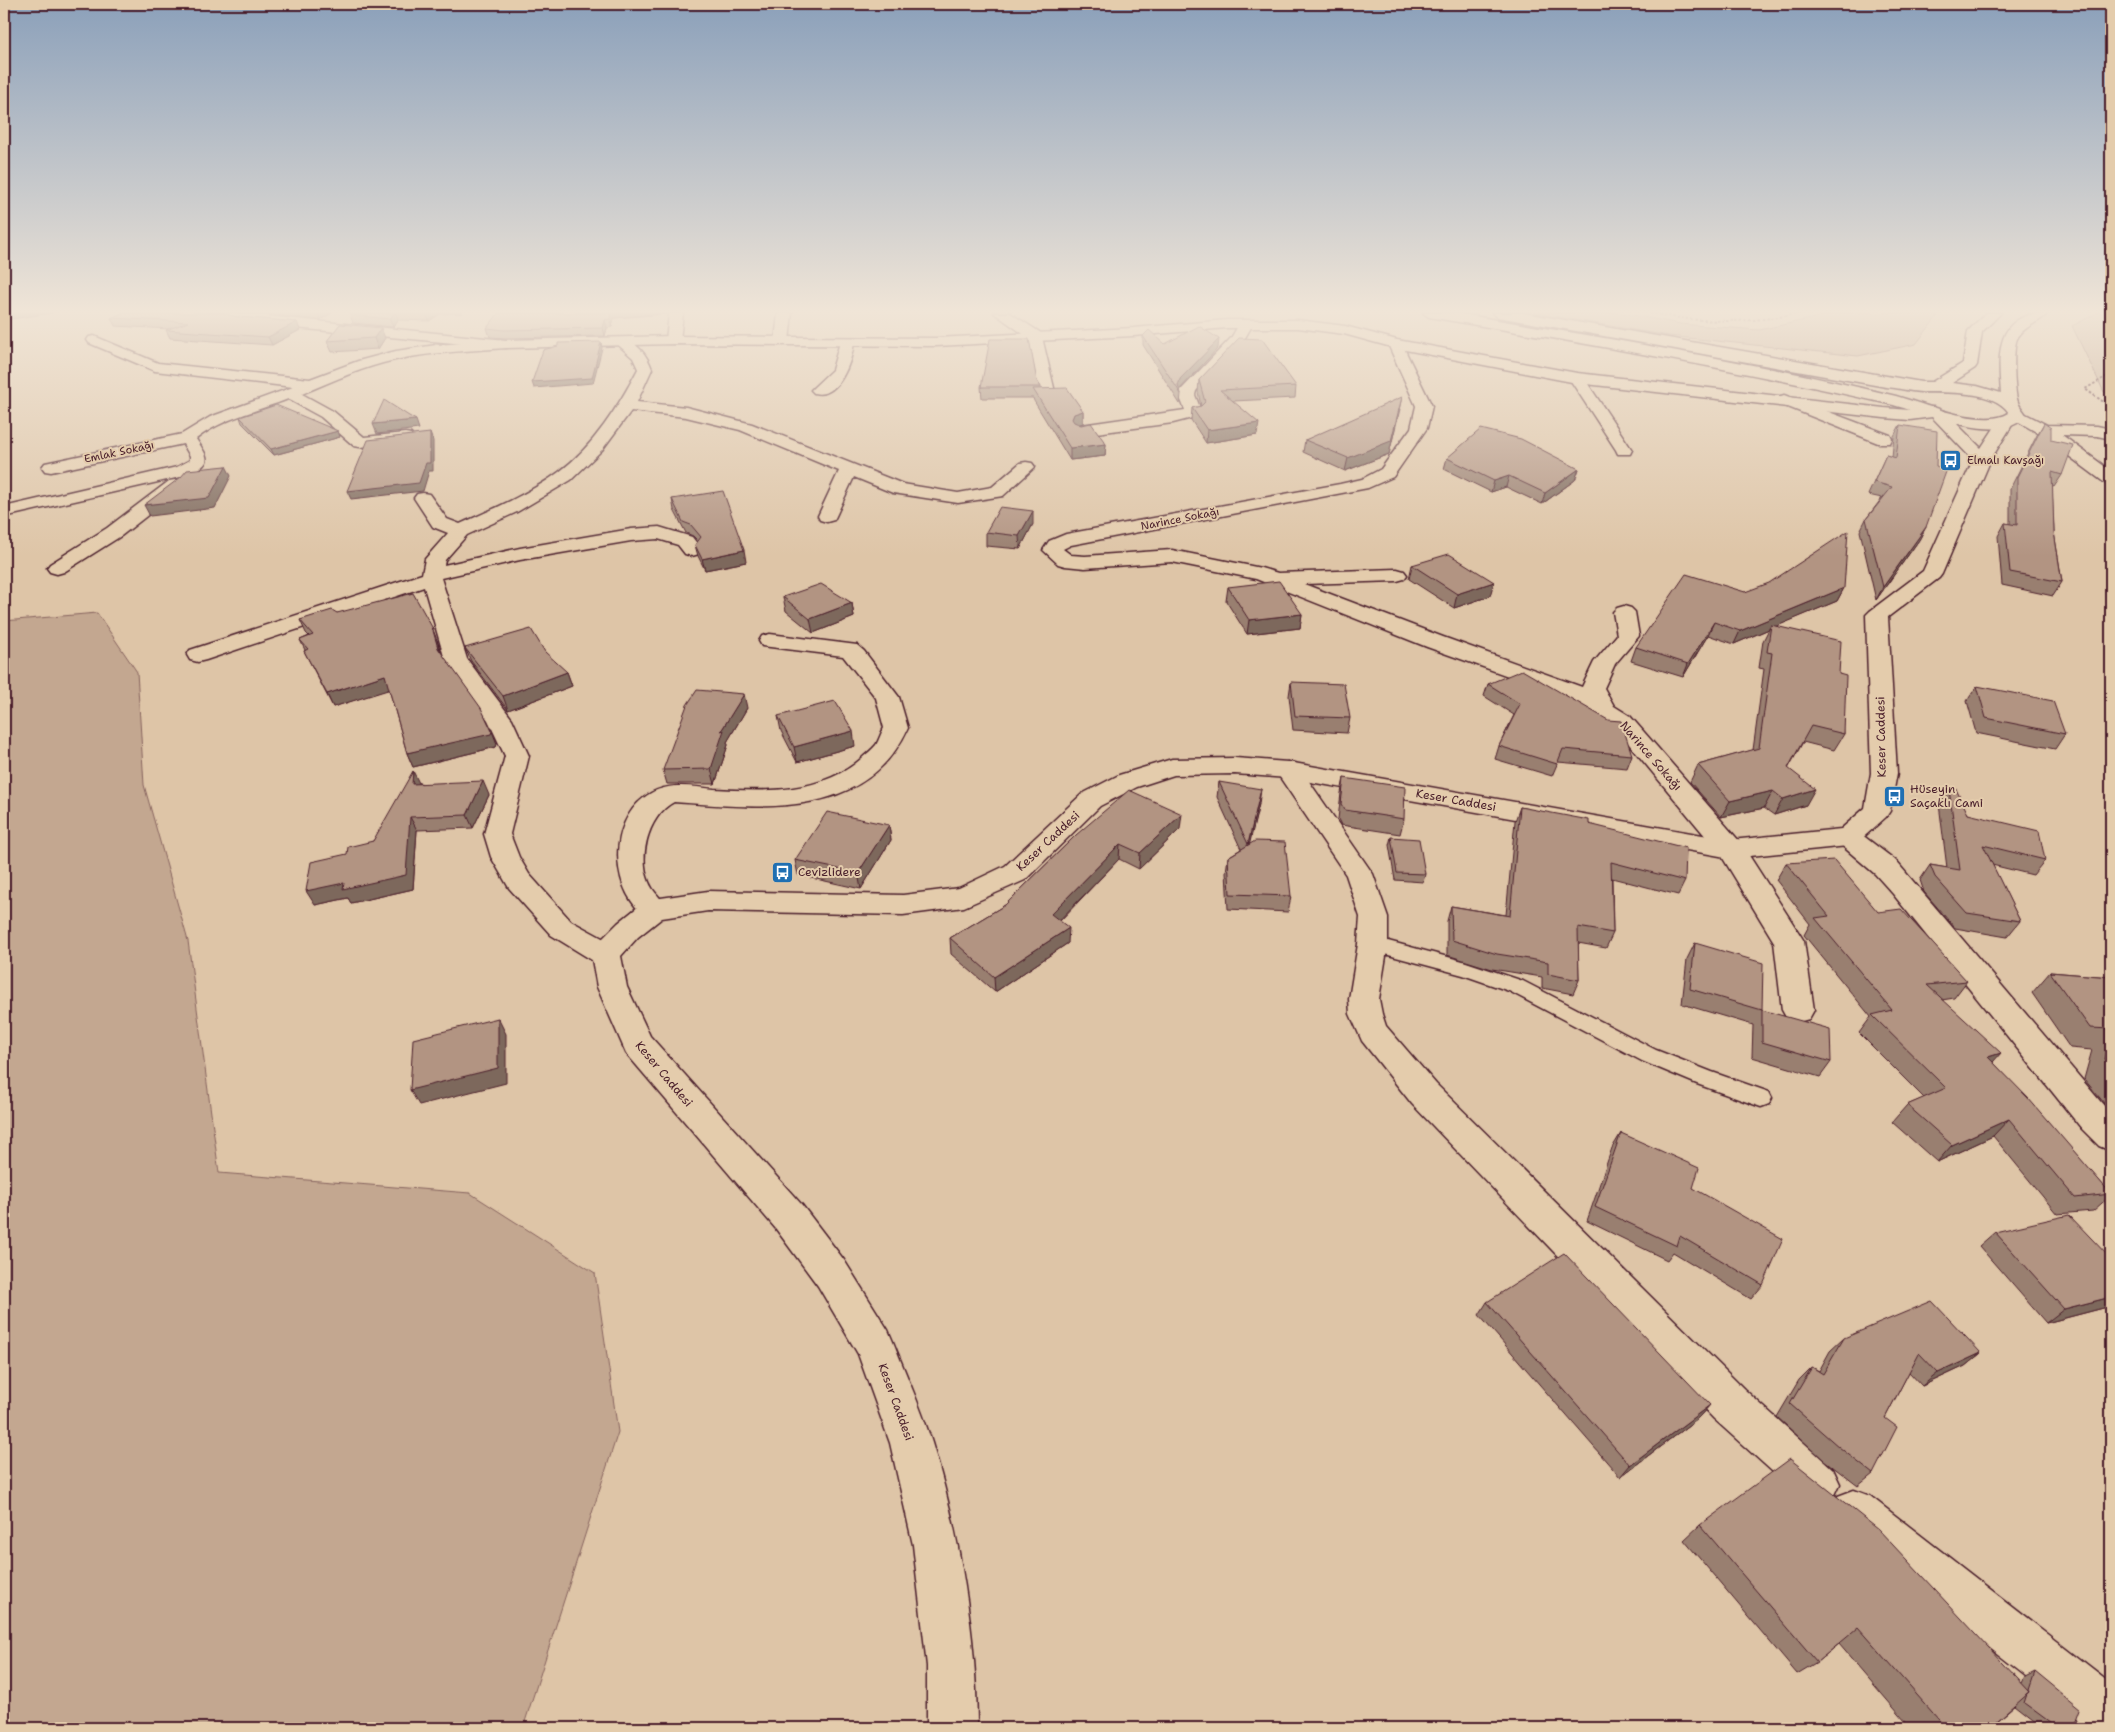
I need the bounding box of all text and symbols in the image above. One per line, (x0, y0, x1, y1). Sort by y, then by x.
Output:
street label: Emlak Sokağı (83, 437, 155, 467)
bus stop icon: Elmalı Kavşağı (1939, 448, 1963, 472)
place label: Elmalı Kavşağı (1967, 453, 2044, 468)
street label: Narince Sokağı (1139, 504, 1221, 534)
street label: Keser Caddesi (1872, 696, 1890, 778)
street label: Narince Sokağı (1616, 718, 1686, 794)
place label: Hüseyin Saçaklı Cami (1910, 781, 1983, 811)
bus stop icon: Hüseyin Saçaklı Cami (1882, 784, 1906, 808)
street label: Keser Caddesi (1415, 785, 1497, 815)
street label: Keser Caddesi (1013, 807, 1083, 875)
bus stop icon: Cevizlidere (770, 860, 794, 884)
place label: Cevizlidere (798, 864, 861, 880)
street label: Keser Caddesi (632, 1038, 696, 1110)
street label: Keser Caddesi (875, 1361, 917, 1443)

